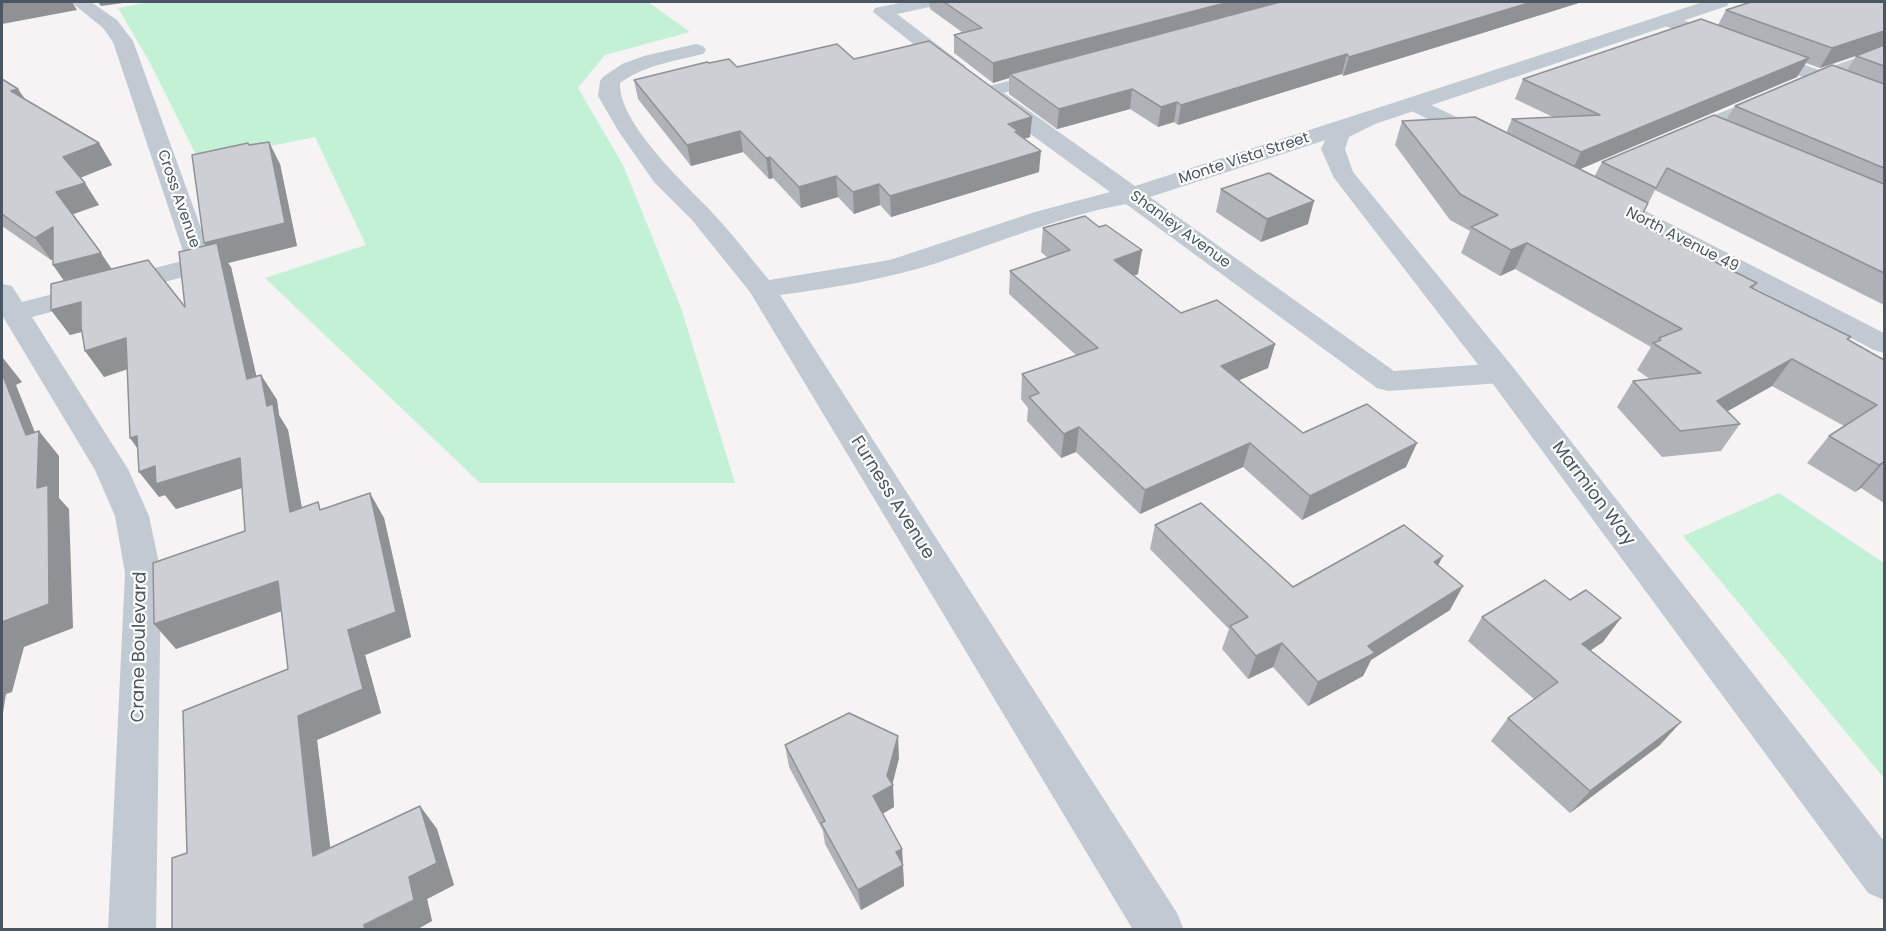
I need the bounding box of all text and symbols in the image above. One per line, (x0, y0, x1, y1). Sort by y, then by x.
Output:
street label: Monte Vista Street (1177, 129, 1311, 189)
street label: Cross Avenue (153, 147, 203, 251)
street label: Shanley Avenue (1126, 187, 1234, 273)
street label: North Avenue 49 (1623, 204, 1741, 276)
street label: Furness Avenue (845, 432, 939, 564)
street label: Marmion Way (1547, 438, 1639, 550)
street label: Crane Boulevard (128, 571, 152, 723)

